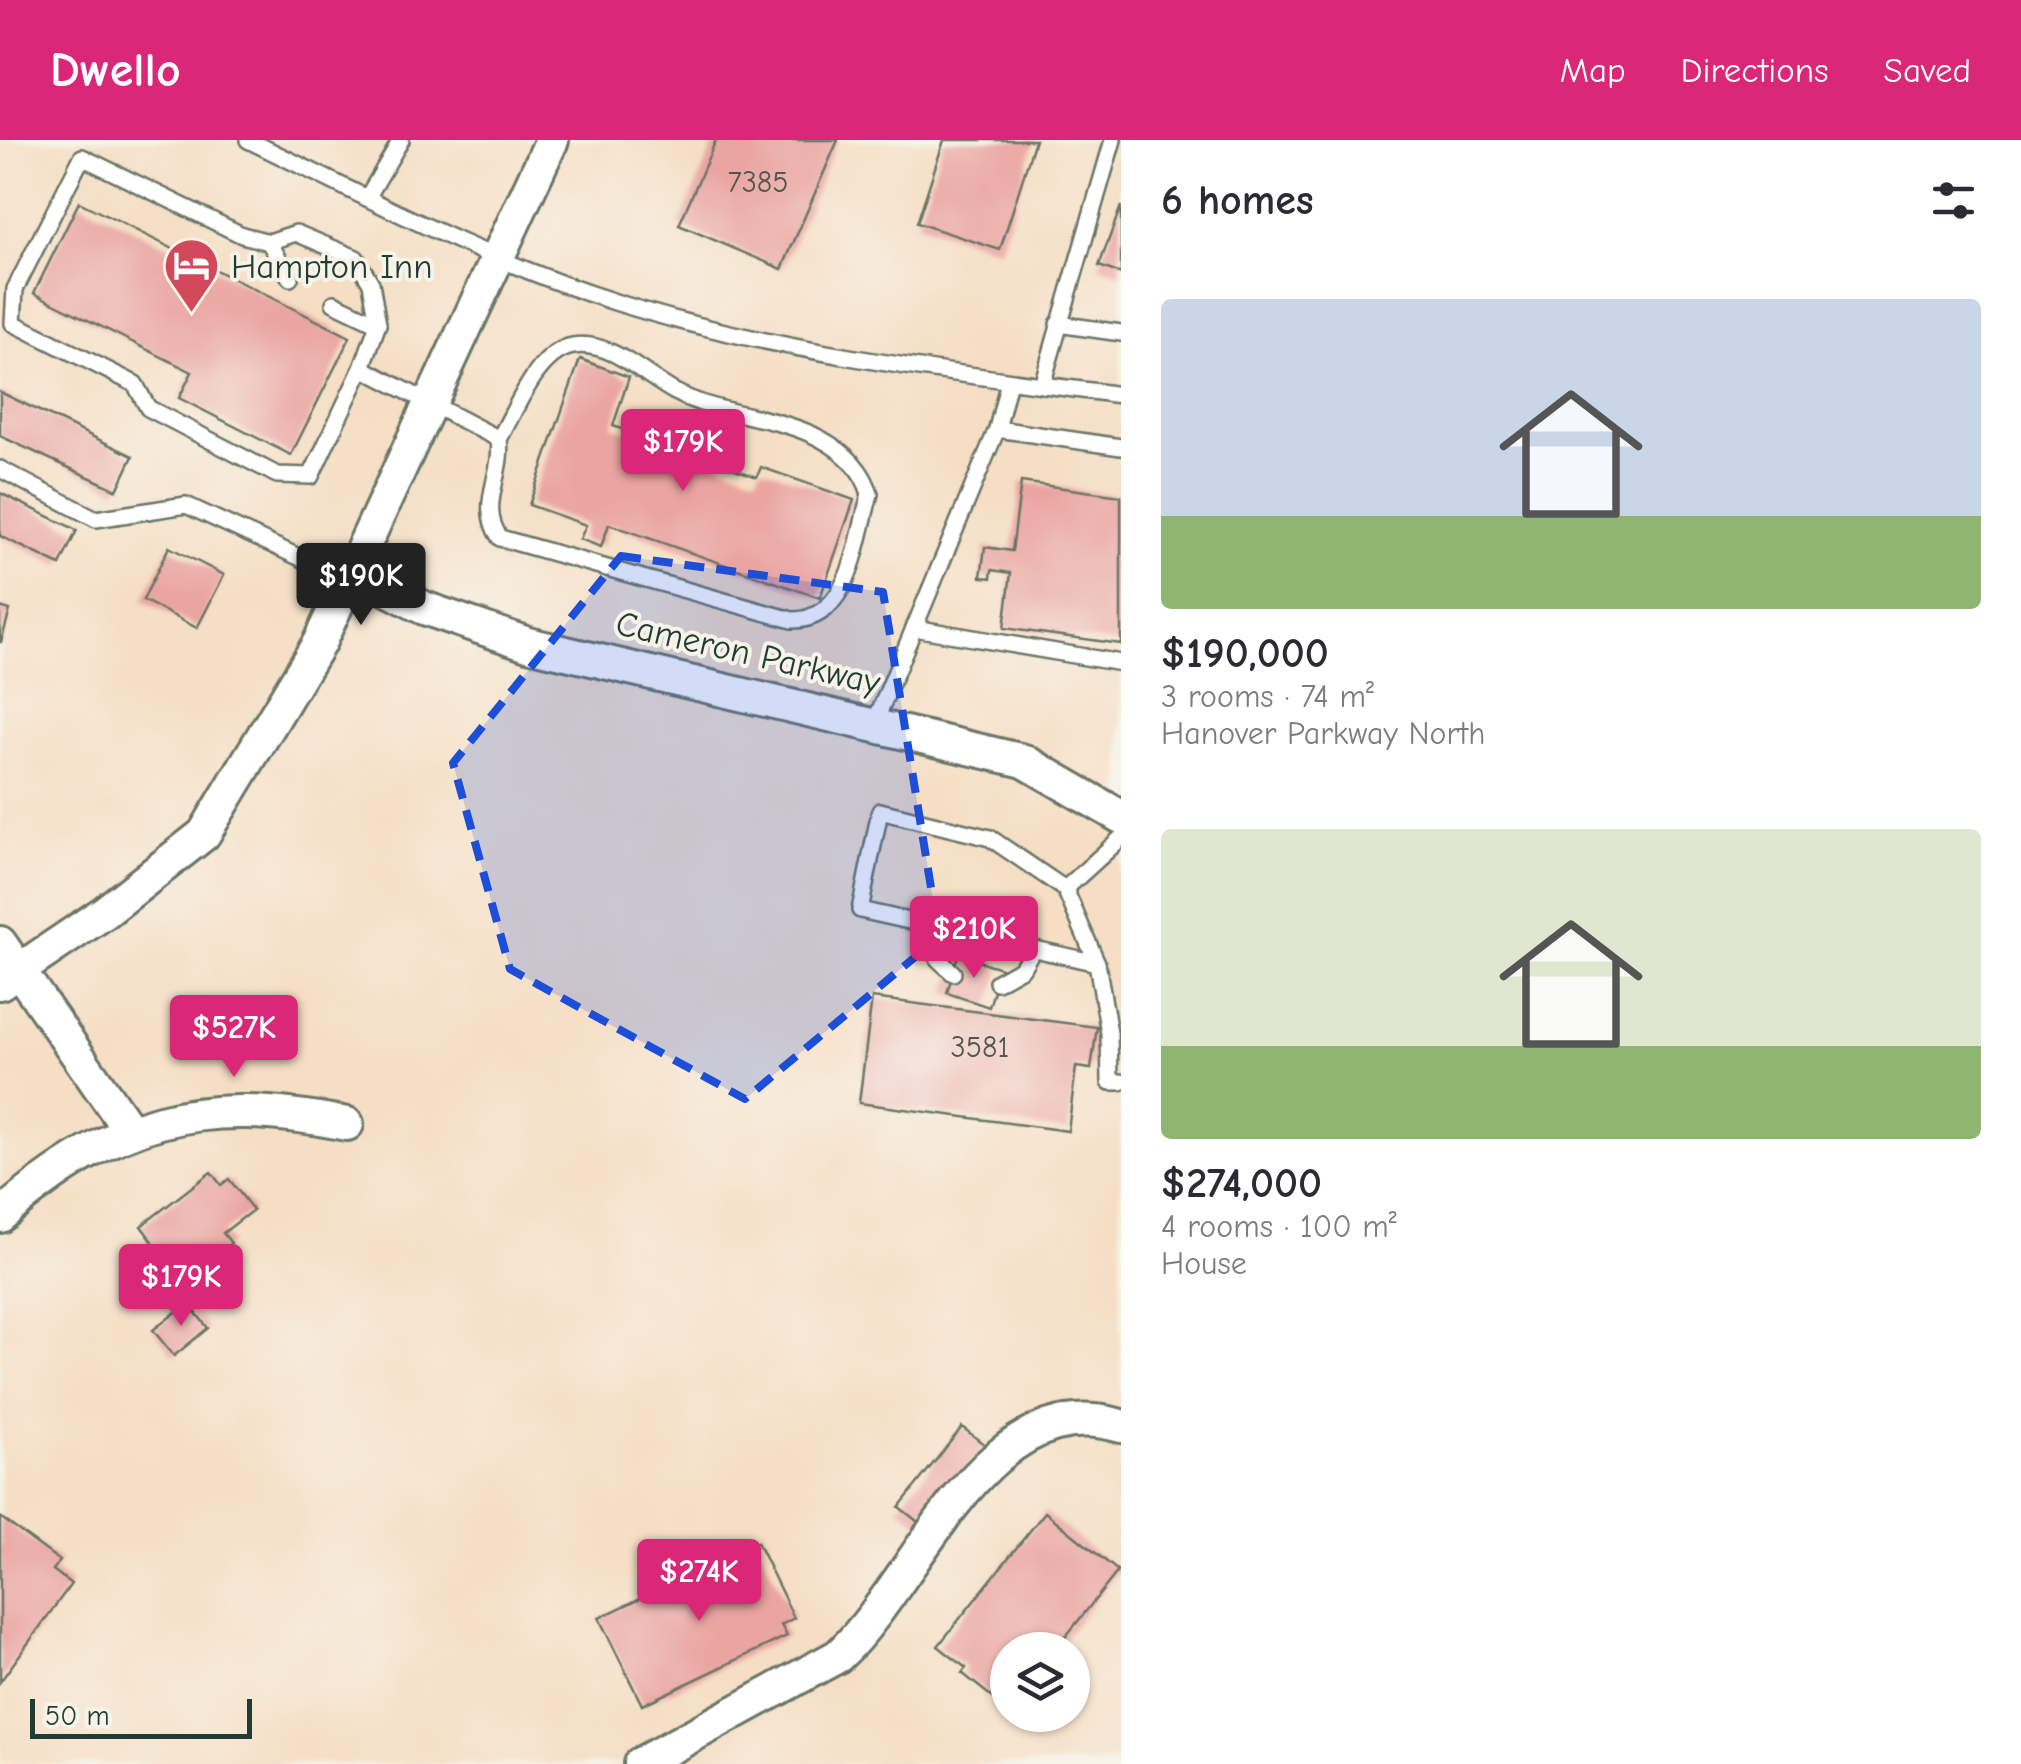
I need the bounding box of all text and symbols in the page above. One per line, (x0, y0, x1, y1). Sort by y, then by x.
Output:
text: Dwello (50, 43, 181, 98)
text: Map (1560, 50, 1626, 91)
text: Directions (1681, 50, 1829, 91)
text: Saved (1884, 50, 1971, 91)
house number: 7385 (727, 165, 789, 200)
icon: filters (1926, 173, 1981, 228)
text: 6 homes (1161, 176, 1314, 225)
hotel icon: Hampton Inn (162, 236, 222, 315)
place label: Hampton Inn (231, 246, 433, 287)
icon: home (1481, 364, 1661, 544)
pin: $179K (613, 409, 753, 494)
text: $179K (643, 423, 723, 460)
pin: $190K (291, 543, 431, 628)
text: $190K (319, 557, 403, 594)
street label: Cameron Parkway (612, 603, 884, 703)
text: $190,000 (1161, 629, 1329, 678)
text: 3 rooms · 74 m² (1161, 678, 1374, 715)
text: Hanover Parkway North (1161, 715, 1485, 752)
icon: home (1481, 894, 1661, 1074)
pin: $210K (904, 896, 1044, 981)
text: $210K (932, 910, 1016, 947)
pin: $527K (164, 995, 304, 1080)
text: $527K (192, 1009, 276, 1046)
house number: 3581 (951, 1030, 1009, 1065)
text: $274,000 (1161, 1159, 1322, 1208)
text: 4 rooms · 100 m² (1161, 1208, 1397, 1245)
pin: $179K (111, 1244, 251, 1329)
text: House (1161, 1245, 1247, 1282)
text: $179K (141, 1258, 221, 1295)
pin: $274K (629, 1539, 769, 1624)
text: $274K (659, 1553, 739, 1590)
map controls (990, 1632, 1090, 1732)
button: layers (990, 1632, 1090, 1732)
scale bar (30, 1694, 252, 1738)
text: 50 m (45, 1700, 110, 1732)

